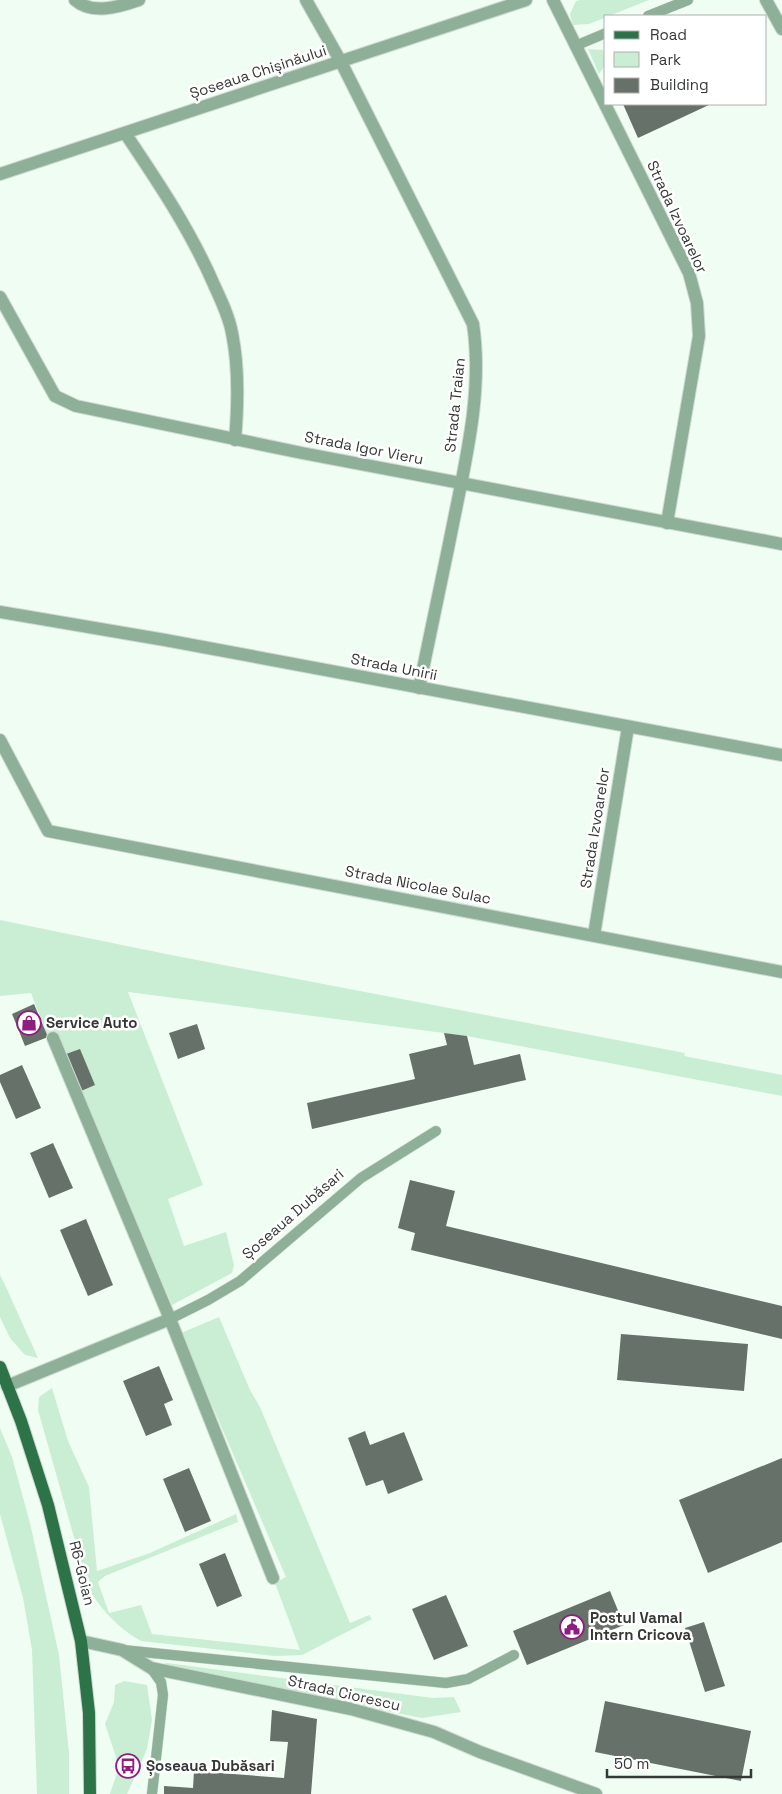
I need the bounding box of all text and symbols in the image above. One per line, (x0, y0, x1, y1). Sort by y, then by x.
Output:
legend (604, 15, 767, 105)
text: Road (650, 25, 687, 44)
street label: Șoseaua Chișinăului (187, 40, 329, 103)
text: Park (650, 50, 681, 69)
text: Building (650, 75, 709, 94)
street label: Strada Izvoarelor (643, 157, 712, 276)
street label: Strada Traian (440, 357, 469, 453)
street label: Strada Igor Vieru (303, 427, 425, 468)
street label: Strada Unirii (349, 649, 439, 684)
street label: Strada Izvoarelor (576, 766, 613, 890)
street label: Strada Nicolae Sulac (344, 861, 493, 908)
shop icon: Service Auto (16, 1010, 42, 1036)
place label: Service Auto (46, 1013, 137, 1032)
street label: Șoseaua Dubăsari (238, 1164, 347, 1263)
street label: R6-Goian (65, 1538, 100, 1607)
place label: Postul Vamal Intern Cricova (590, 1608, 692, 1644)
public building icon: Postul Vamal Intern Cricova (559, 1614, 585, 1640)
street label: Strada Ciorescu (286, 1670, 402, 1715)
scale bar (607, 1746, 751, 1778)
bus stop icon: Șoseaua Dubăsari (115, 1753, 141, 1779)
text: 50 m (614, 1754, 649, 1773)
place label: Șoseaua Dubăsari (146, 1756, 275, 1776)

